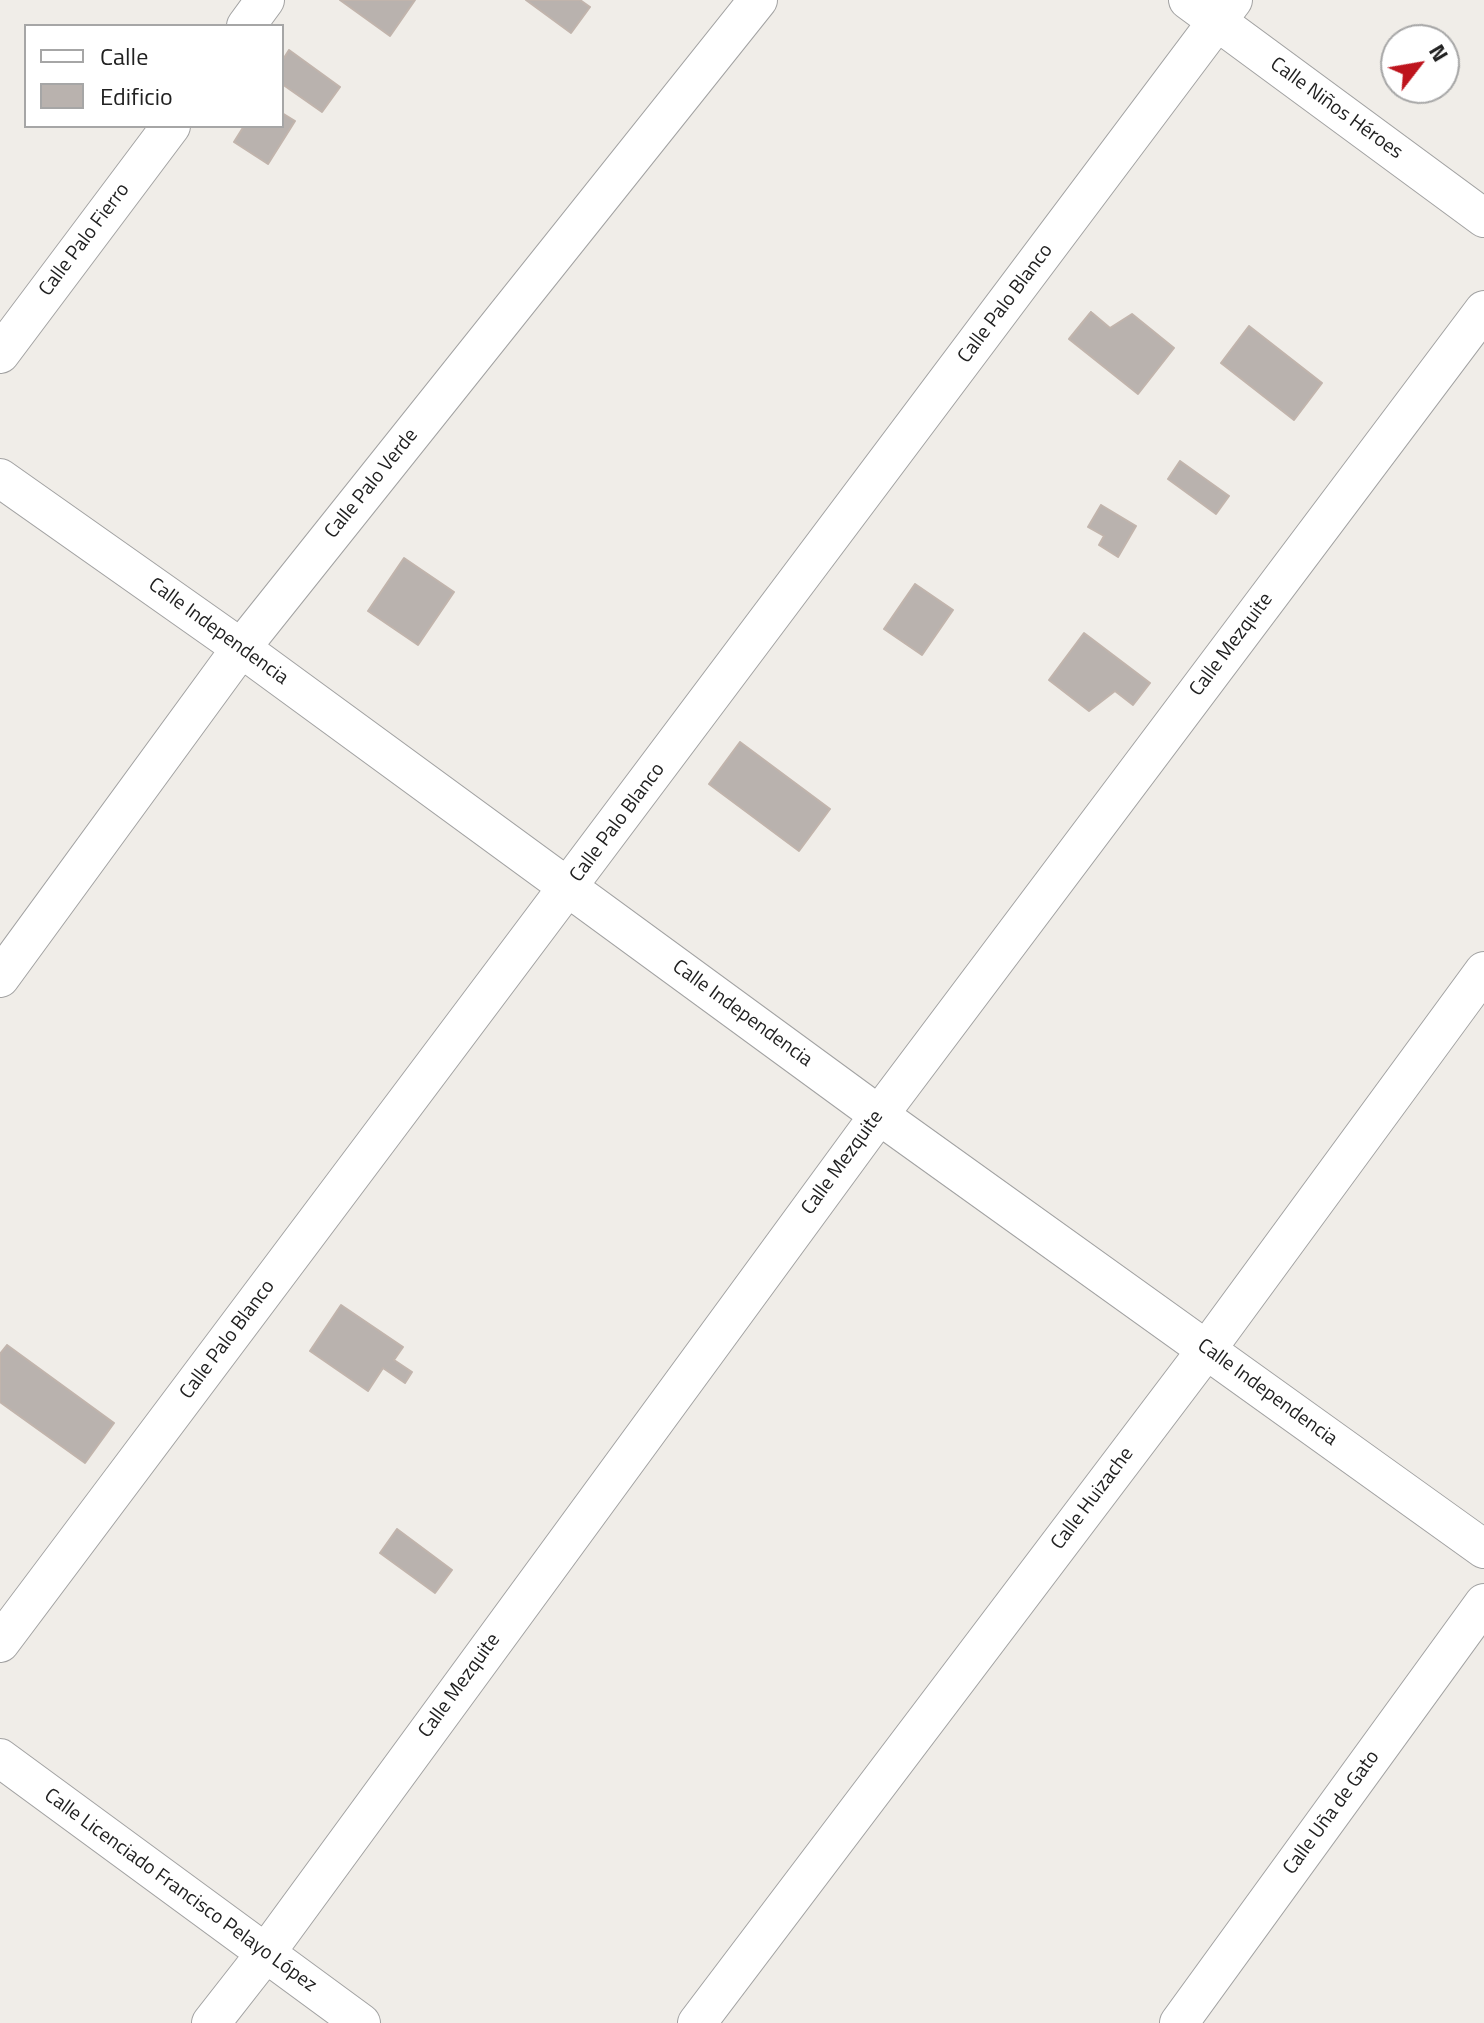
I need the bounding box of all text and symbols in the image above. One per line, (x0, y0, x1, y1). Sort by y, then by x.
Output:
legend (24, 24, 284, 128)
north arrow (1380, 24, 1460, 104)
text: N (1420, 37, 1457, 68)
text: Calle (100, 38, 148, 74)
street label: Calle Niños Héroes (1265, 53, 1407, 165)
text: Edificio (100, 78, 173, 114)
street label: Calle Palo Fierro (35, 179, 135, 301)
street label: Calle Palo Blanco (953, 240, 1059, 368)
street label: Calle Palo Verde (320, 424, 424, 544)
street label: Calle Independencia (143, 573, 293, 691)
street label: Calle Mezquite (1185, 589, 1279, 701)
street label: Calle Palo Blanco (565, 759, 671, 887)
street label: Calle Independencia (667, 955, 817, 1073)
street label: Calle Mezquite (797, 1106, 889, 1220)
street label: Calle Palo Blanco (175, 1276, 281, 1404)
street label: Calle Independencia (1192, 1334, 1342, 1452)
street label: Calle Huizache (1047, 1443, 1139, 1555)
street label: Calle Mezquite (414, 1629, 506, 1743)
street label: Calle Uña de Gato (1279, 1746, 1385, 1880)
street label: Calle Licenciado Francisco Pelayo López (39, 1784, 321, 1998)

